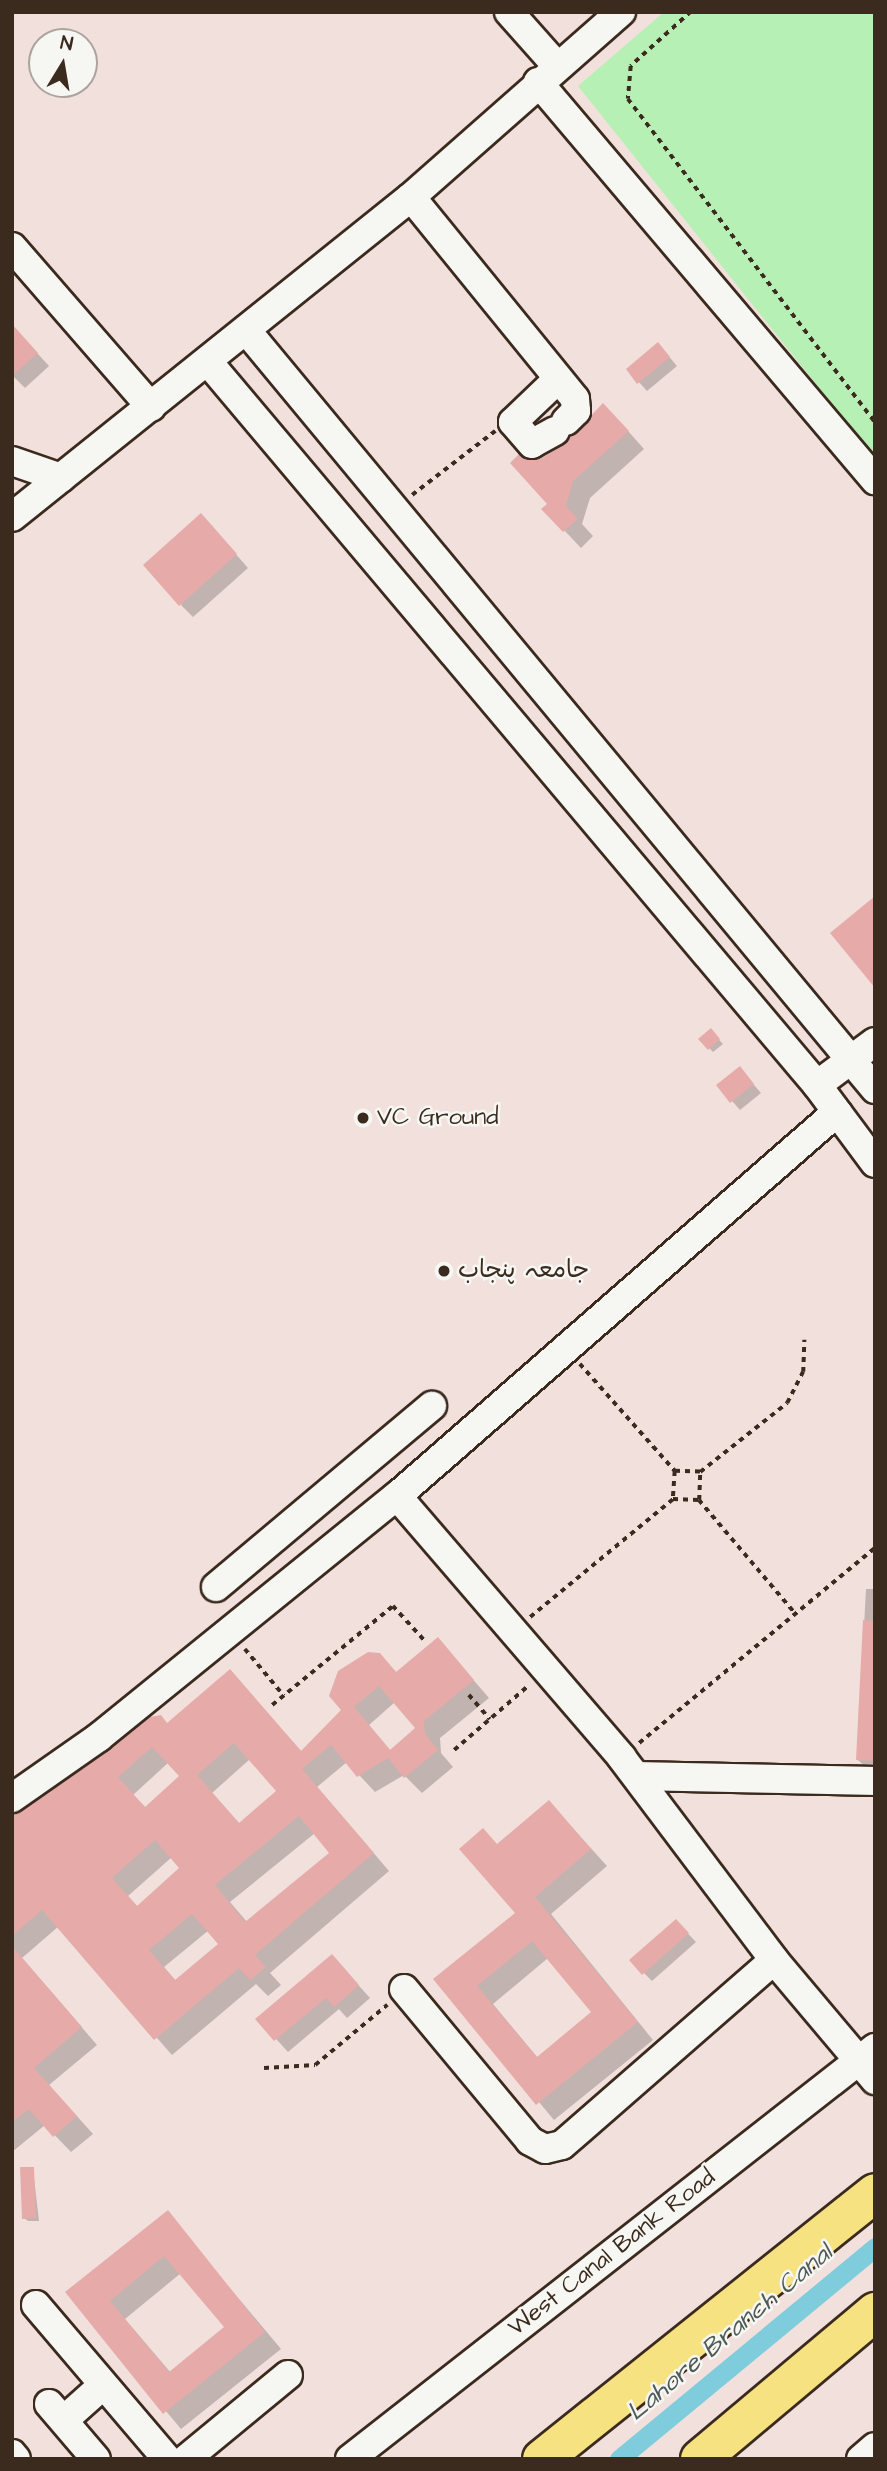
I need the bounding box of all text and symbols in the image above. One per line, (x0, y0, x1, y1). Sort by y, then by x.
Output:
north arrow (28, 28, 98, 98)
text: N (58, 29, 75, 58)
place label: VC Ground (377, 1104, 498, 1132)
marker: VC Ground (355, 1110, 371, 1126)
place label: جامعہ پنجاب (458, 1257, 589, 1285)
marker: جامعہ پنجاب (436, 1263, 452, 1279)
street label: West Canal Bank Road (503, 2163, 721, 2343)
water label: Lahore Branch Canal (621, 2238, 839, 2428)

